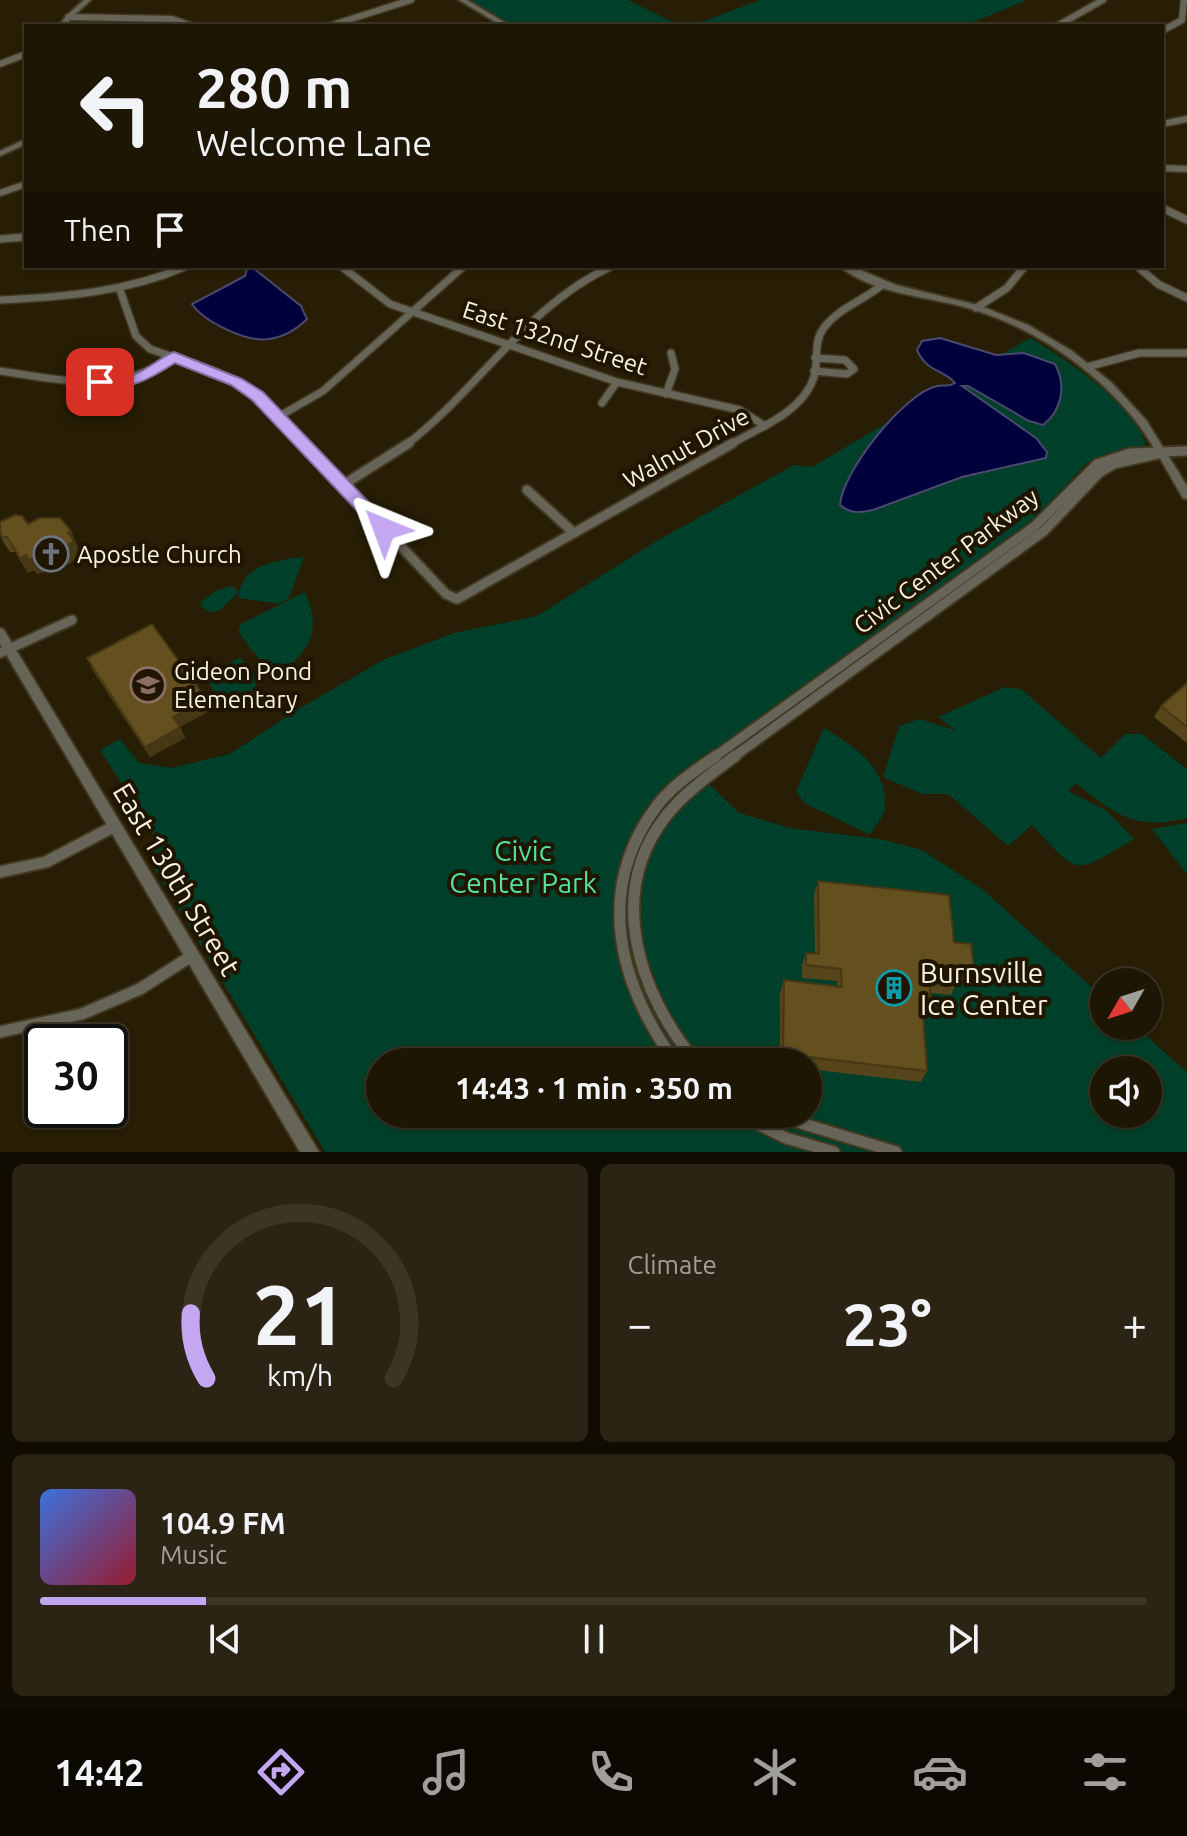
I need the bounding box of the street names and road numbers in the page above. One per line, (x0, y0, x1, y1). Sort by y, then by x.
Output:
street label: East 132nd Street (460, 295, 651, 381)
street label: Walnut Drive (618, 402, 754, 494)
street label: Civic Center Parkway (849, 483, 1044, 639)
street label: East 130th Street (107, 777, 247, 981)

